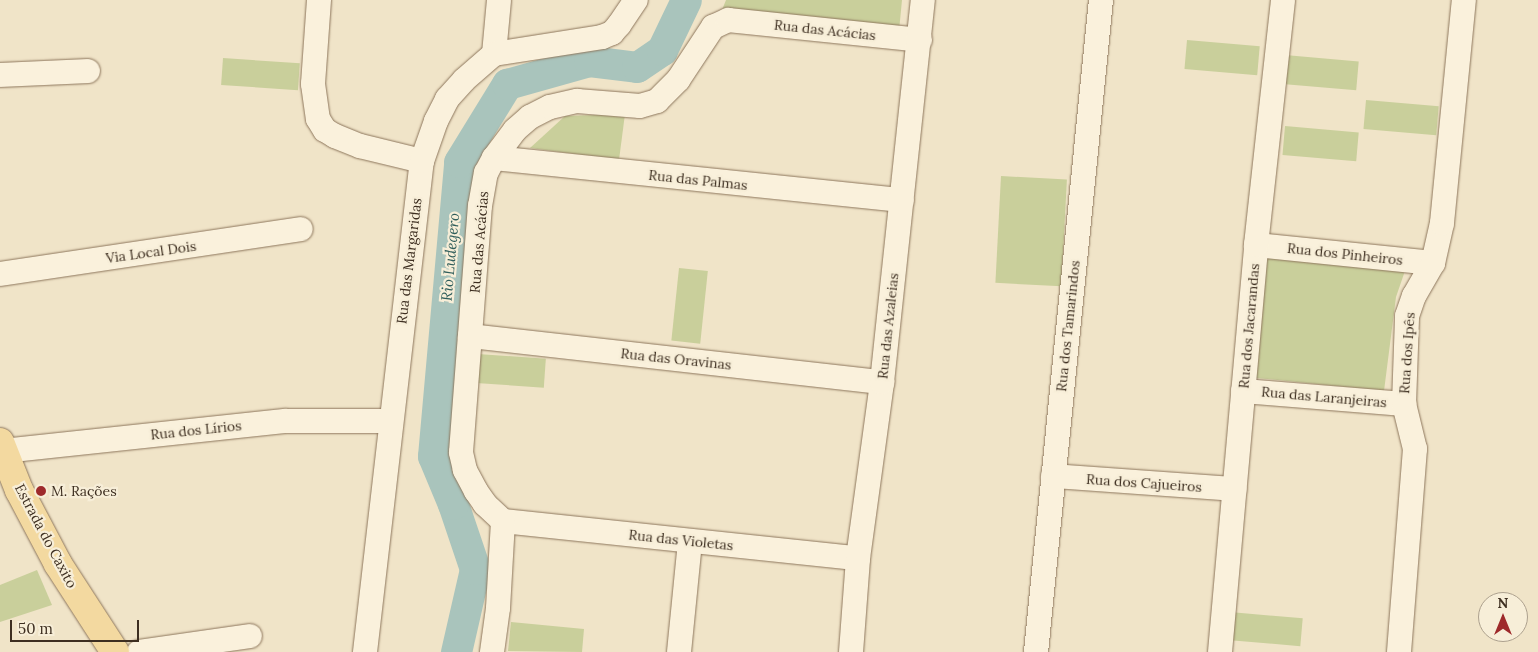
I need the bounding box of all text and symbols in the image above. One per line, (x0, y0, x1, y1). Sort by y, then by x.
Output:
street label: Rua das Acácias (773, 16, 877, 44)
street label: Rua das Palmas (648, 166, 748, 194)
street label: Rua das Acácias (466, 190, 492, 294)
street label: Rua das Margaridas (393, 197, 425, 325)
water label: Rio Ludegero (437, 212, 463, 302)
street label: Via Local Dois (105, 237, 197, 267)
street label: Rua dos Pinheiros (1286, 240, 1404, 268)
street label: Rua dos Tamarindos (1053, 260, 1083, 392)
street label: Rua dos Jacarandas (1235, 263, 1263, 389)
street label: Rua das Azaleias (874, 272, 902, 380)
street label: Rua dos Ipês (1396, 312, 1418, 394)
street label: Rua das Oravinas (620, 345, 732, 373)
street label: Rua das Laranjeiras (1261, 383, 1387, 411)
street label: Rua dos Lírios (150, 417, 242, 443)
street label: Rua dos Cajueiros (1086, 471, 1202, 495)
street label: Estrada do Caxito (11, 481, 81, 591)
place label: M. Rações (51, 483, 117, 499)
marker: M. Rações (35, 485, 47, 497)
street label: Rua das Violetas (628, 526, 734, 554)
north arrow (1478, 592, 1528, 642)
text: N (1498, 594, 1508, 612)
scale bar (12, 610, 141, 642)
text: 50 m (18, 619, 53, 638)

